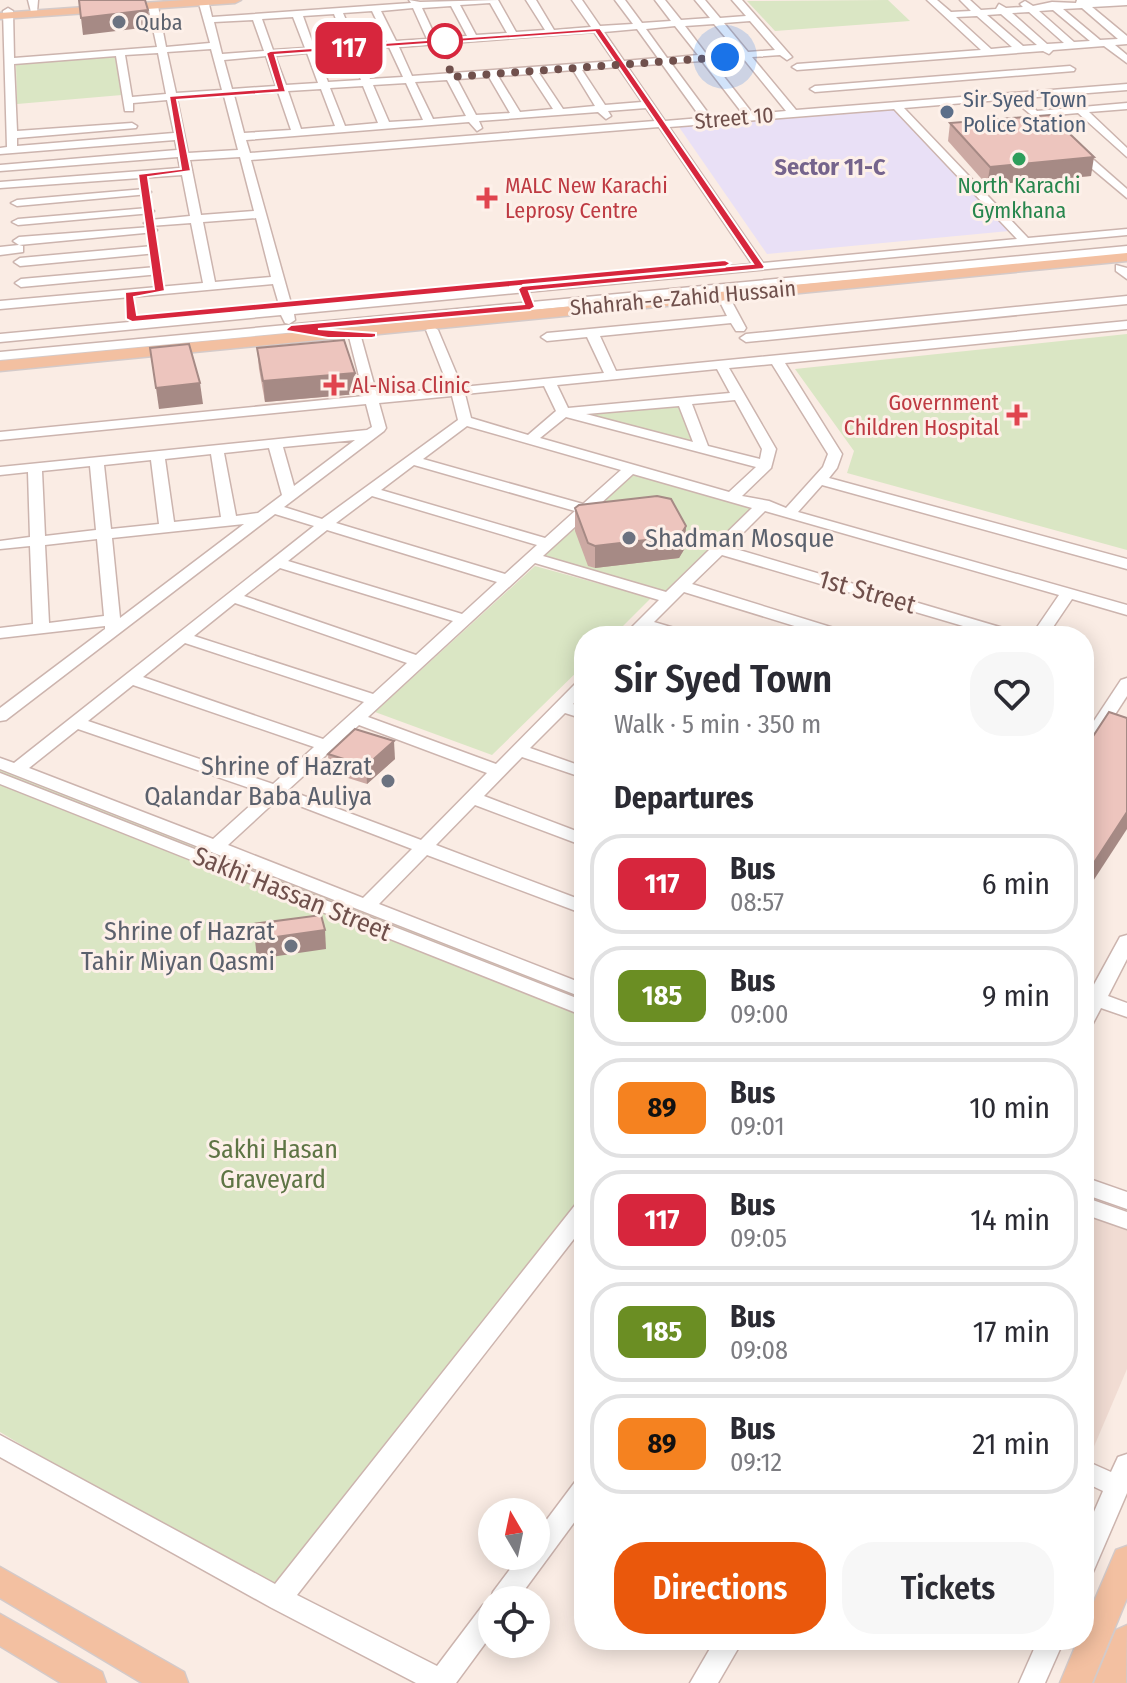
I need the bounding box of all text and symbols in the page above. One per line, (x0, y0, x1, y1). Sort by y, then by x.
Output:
place label: Quba (135, 9, 183, 36)
marker: Quba (110, 13, 128, 31)
line badge: 117 (303, 22, 395, 74)
unlabelled marker (428, 24, 462, 58)
text: 117 (331, 31, 367, 64)
your location (705, 37, 745, 77)
place label: Sir Syed Town Police Station (963, 86, 1087, 138)
street label: Street 10 (693, 101, 775, 135)
marker: Sir Syed Town Police Station (938, 103, 956, 121)
marker: North Karachi Gymkhana (1010, 150, 1028, 168)
district label: Sector 11-C (774, 153, 886, 181)
place label: MALC New Karachi Leprosy Centre (505, 172, 668, 224)
place label: North Karachi Gymkhana (957, 172, 1081, 224)
marker: MALC New Karachi Leprosy Centre (476, 187, 498, 209)
street label: Shahrah-e-Zahid Hussain (569, 275, 797, 321)
place label: Al-Nisa Clinic (352, 372, 471, 399)
marker: Al-Nisa Clinic (323, 374, 345, 396)
place label: Government Children Hospital (844, 389, 1000, 441)
marker: Government Children Hospital (1006, 404, 1028, 426)
place label: Shadman Mosque (645, 523, 834, 554)
marker: Shadman Mosque (620, 529, 638, 547)
street label: 1st Street (815, 563, 920, 621)
button: heart (970, 652, 1054, 736)
text: Sir Syed Town (614, 656, 832, 702)
text: Walk · 5 min · 350 m (614, 709, 821, 740)
place label: Shrine of Hazrat Qalandar Baba Auliya (144, 751, 372, 812)
marker: Shrine of Hazrat Qalandar Baba Auliya (379, 772, 397, 790)
text: Departures (614, 780, 754, 816)
street label: Sakhi Hassan Street (189, 840, 396, 948)
text: Bus (730, 851, 775, 887)
text: 6 min (982, 866, 1050, 902)
text: 117 (644, 867, 680, 900)
text: 08:57 (730, 887, 784, 918)
place label: Shrine of Hazrat Tahir Miyan Qasmi (81, 916, 275, 977)
marker: Shrine of Hazrat Tahir Miyan Qasmi (282, 937, 300, 955)
text: Bus (730, 963, 775, 999)
text: 9 min (982, 978, 1050, 1014)
text: 185 (642, 979, 682, 1012)
text: 09:00 (730, 999, 789, 1030)
text: Bus (730, 1075, 775, 1111)
text: 10 min (969, 1090, 1050, 1126)
text: 89 (648, 1091, 676, 1124)
text: 09:01 (730, 1111, 785, 1142)
park label: Sakhi Hasan Graveyard (208, 1134, 338, 1195)
text: Bus (730, 1187, 775, 1223)
text: 14 min (970, 1202, 1050, 1238)
text: 117 (644, 1203, 680, 1236)
text: 09:05 (730, 1223, 787, 1254)
text: Bus (730, 1299, 775, 1335)
text: 17 min (973, 1314, 1050, 1350)
text: 185 (642, 1315, 682, 1348)
text: 09:08 (730, 1335, 788, 1366)
text: Bus (730, 1411, 775, 1447)
text: 21 min (972, 1426, 1050, 1462)
text: 89 (648, 1427, 676, 1460)
text: 09:12 (730, 1447, 782, 1478)
north arrow (478, 1498, 550, 1570)
map controls (478, 1498, 550, 1658)
button: Directions (614, 1542, 826, 1634)
button: Tickets (842, 1542, 1054, 1634)
button: locate (478, 1586, 550, 1658)

